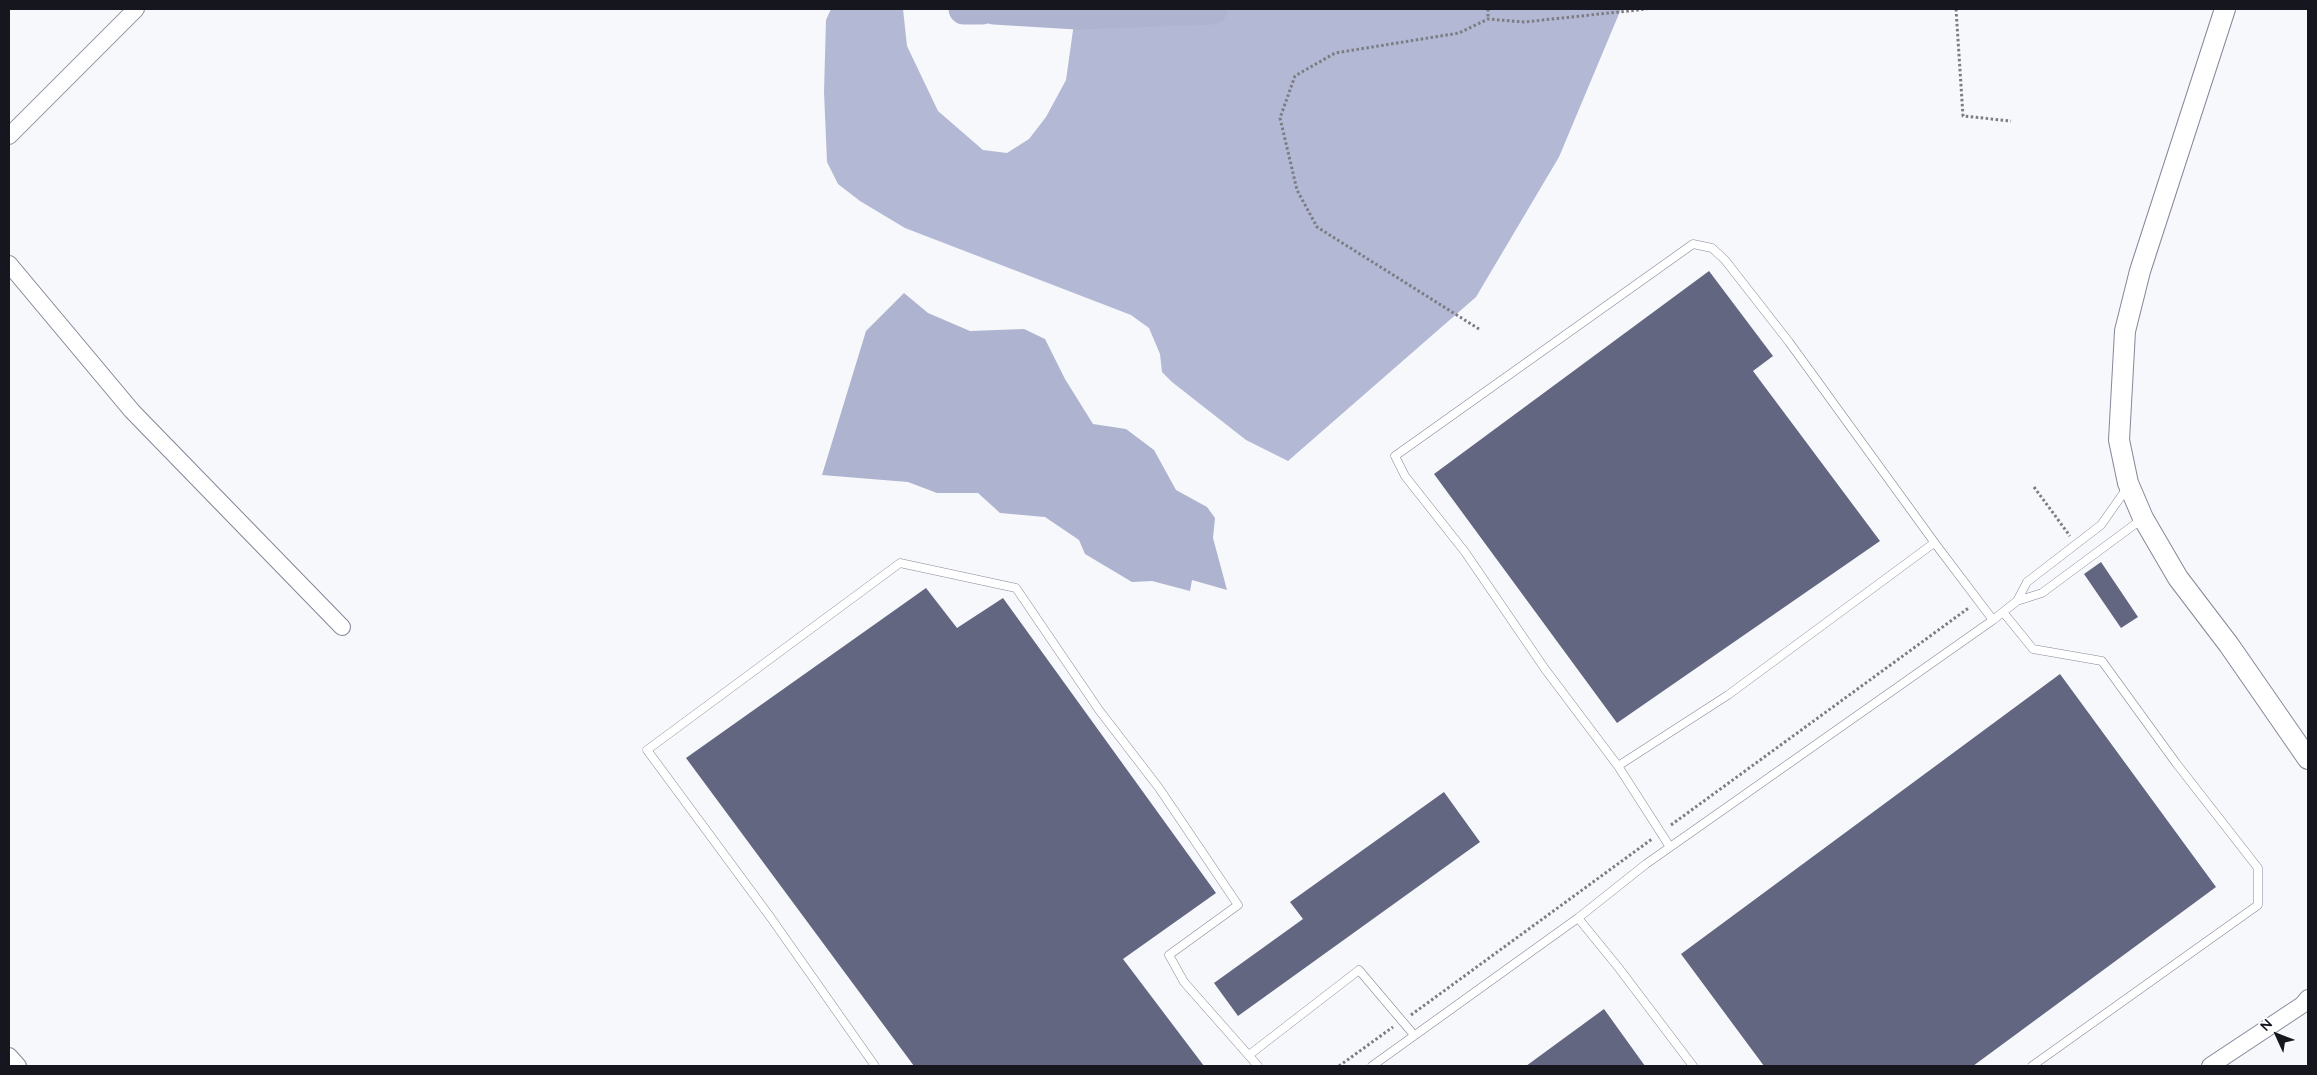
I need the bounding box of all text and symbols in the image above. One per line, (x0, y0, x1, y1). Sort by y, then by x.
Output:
north arrow (2252, 1010, 2302, 1060)
text: N (2256, 1015, 2276, 1035)

